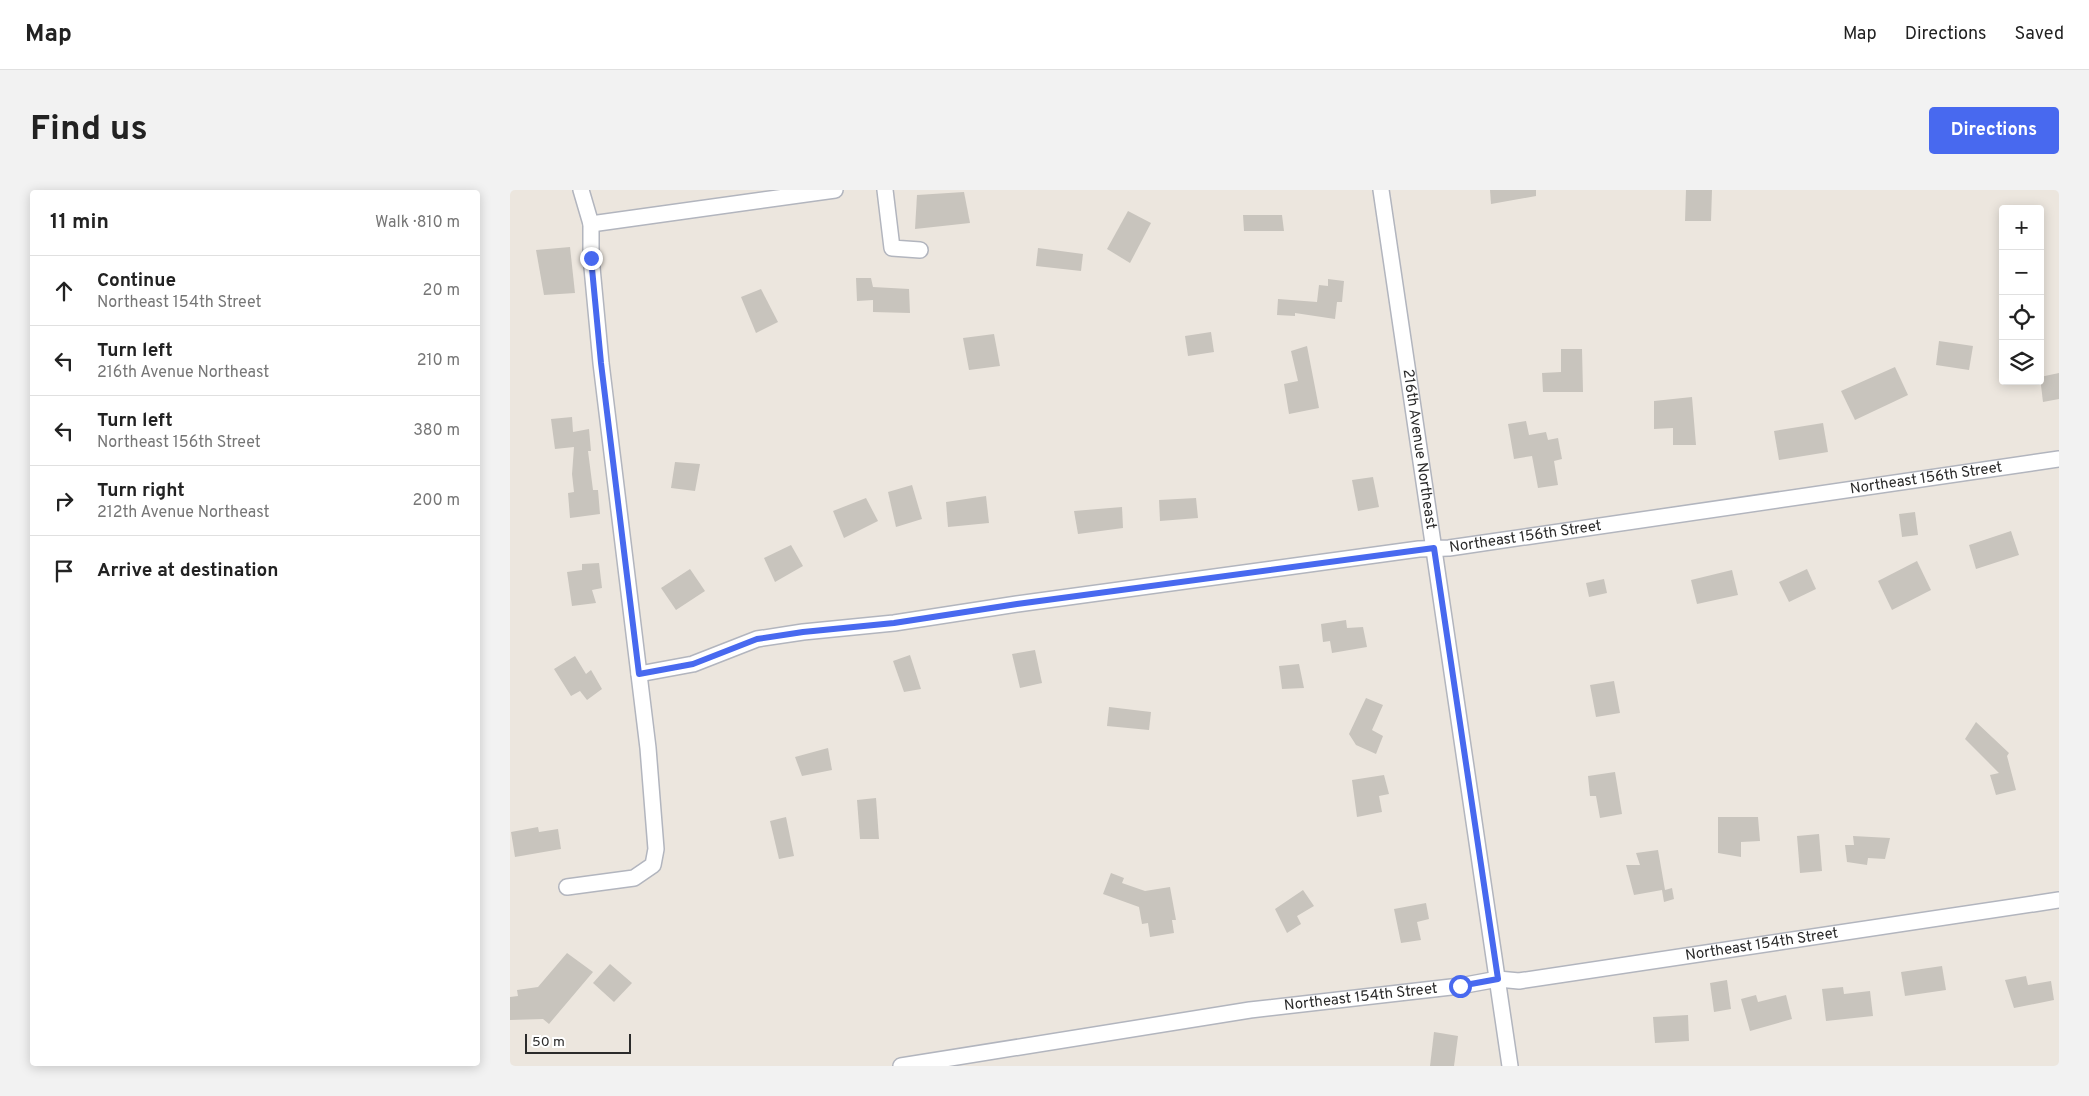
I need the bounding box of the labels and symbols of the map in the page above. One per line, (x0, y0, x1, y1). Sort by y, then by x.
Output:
route end (580, 247, 603, 270)
street label: 216th Avenue Northeast (1398, 368, 1440, 531)
street label: Northeast 156th Street (1849, 458, 2004, 499)
street label: Northeast 156th Street (1448, 516, 1603, 557)
street label: Northeast 154th Street (1684, 924, 1839, 965)
route start (1449, 975, 1472, 998)
street label: Northeast 154th Street (1283, 979, 1439, 1016)
scale bar (525, 1031, 631, 1054)

